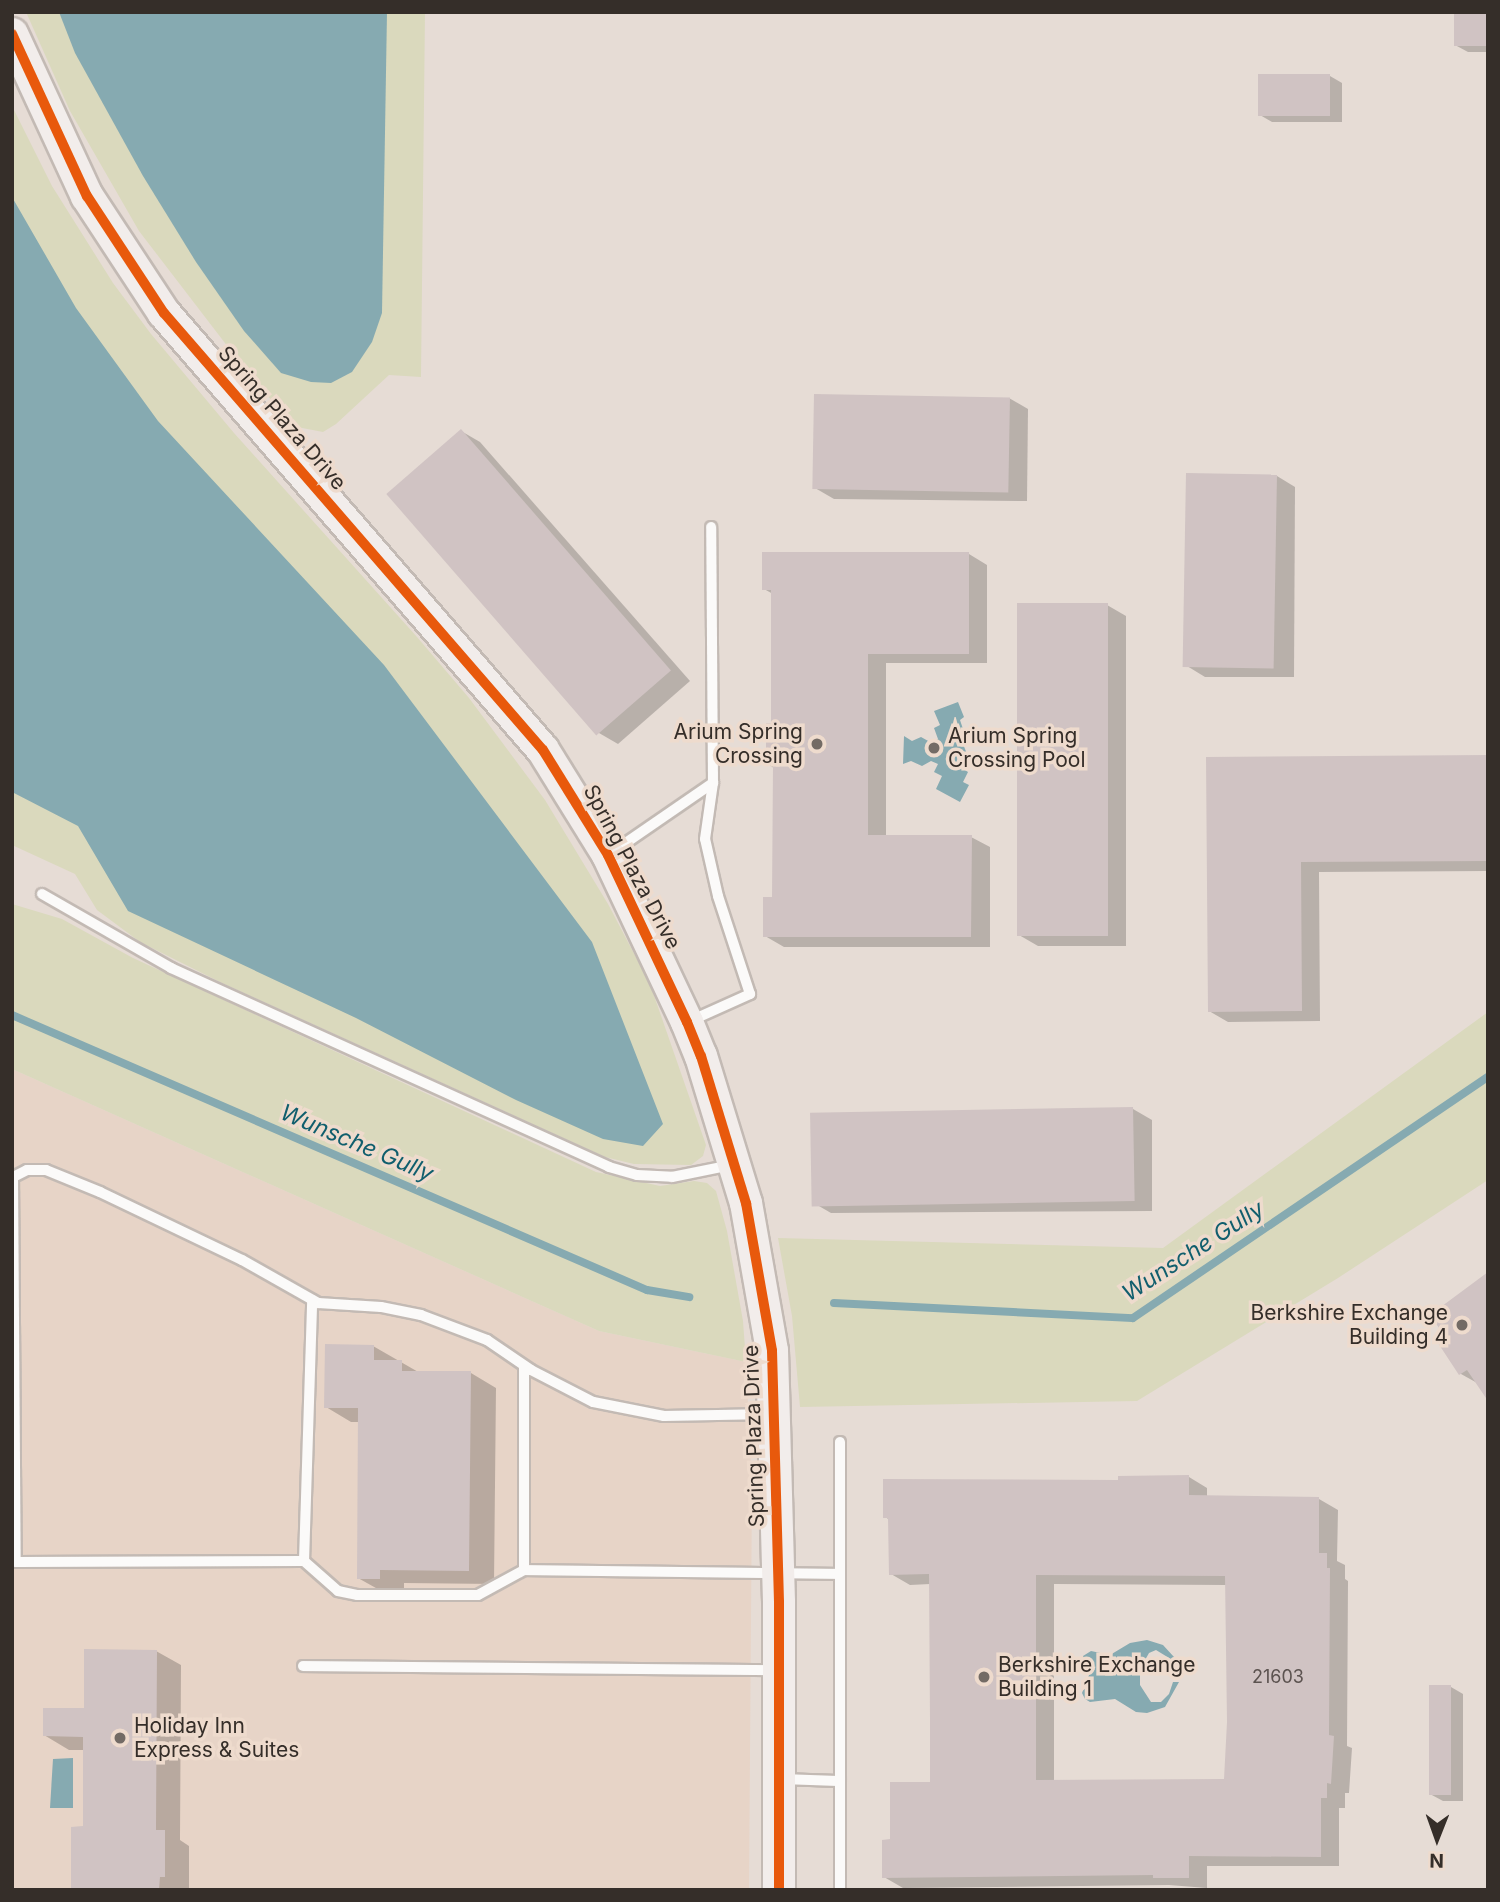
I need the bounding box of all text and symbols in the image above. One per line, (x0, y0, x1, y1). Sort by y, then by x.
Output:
street label: Spring Plaza Drive (213, 341, 351, 495)
place label: Arium Spring Crossing (674, 719, 803, 769)
place label: Arium Spring Crossing Pool (948, 723, 1086, 773)
marker: Arium Spring Crossing (809, 736, 825, 752)
marker: Arium Spring Crossing Pool (926, 740, 942, 756)
street label: Spring Plaza Drive (578, 780, 686, 954)
water label: Wunsche Gully (276, 1098, 438, 1188)
water label: Wunsche Gully (1117, 1195, 1269, 1307)
place label: Berkshire Exchange Building 4 (1251, 1300, 1448, 1350)
marker: Berkshire Exchange Building 4 (1454, 1317, 1470, 1333)
street label: Spring Plaza Drive (738, 1344, 770, 1528)
place label: Berkshire Exchange Building 1 (998, 1652, 1195, 1702)
house number: 21603 (1252, 1666, 1304, 1688)
marker: Berkshire Exchange Building 1 (976, 1669, 992, 1685)
place label: Holiday Inn Express & Suites (134, 1713, 299, 1763)
marker: Holiday Inn Express & Suites (112, 1730, 128, 1746)
north arrow (1402, 1804, 1472, 1874)
text: N (1429, 1849, 1444, 1872)

